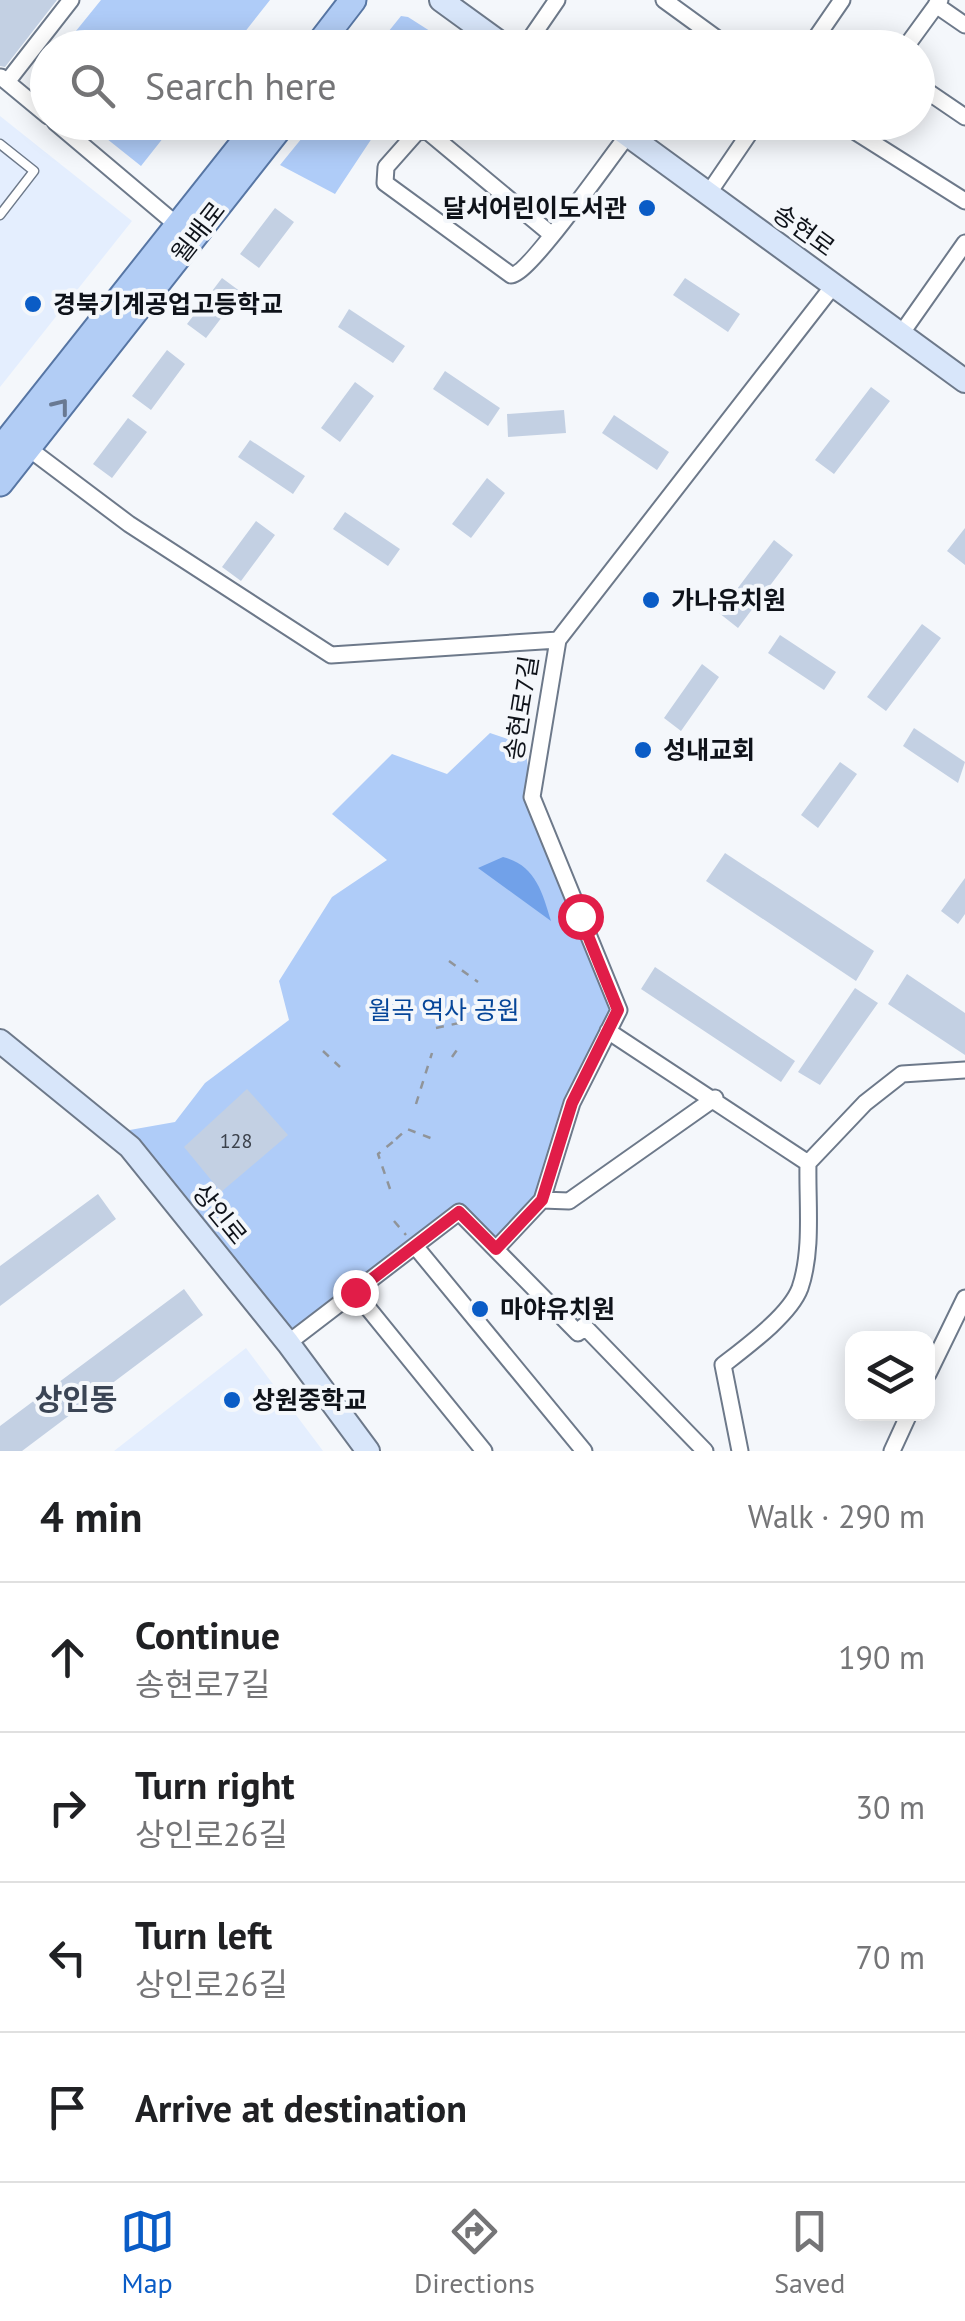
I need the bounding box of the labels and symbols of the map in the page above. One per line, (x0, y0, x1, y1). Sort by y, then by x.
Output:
place label: 달서어린이도서관 (443, 192, 627, 224)
street label: 월배로 (164, 195, 232, 269)
marker: 달서어린이도서관 (636, 197, 658, 219)
street label: 송현로 (767, 197, 841, 263)
place label: 경북기계공업고등학교 (53, 288, 283, 320)
marker: 경북기계공업고등학교 (22, 293, 44, 315)
one-way arrow (49, 400, 67, 418)
place label: 가나유치원 (671, 584, 786, 616)
marker: 가나유치원 (640, 589, 662, 611)
street label: 송현로7길 (497, 653, 545, 763)
place label: 성내교회 (663, 734, 755, 766)
marker: 성내교회 (632, 739, 654, 761)
route start (558, 894, 604, 940)
park label: 월곡 역사 공원 (368, 994, 520, 1026)
house number: 128 (220, 1128, 252, 1154)
street label: 상인로 (186, 1177, 254, 1251)
route end (333, 1270, 379, 1316)
place label: 마야유치원 (500, 1293, 615, 1325)
marker: 마야유치원 (469, 1298, 491, 1320)
district label: 상인동 (35, 1379, 117, 1418)
place label: 상원중학교 (252, 1384, 367, 1416)
marker: 상원중학교 (221, 1389, 243, 1411)

